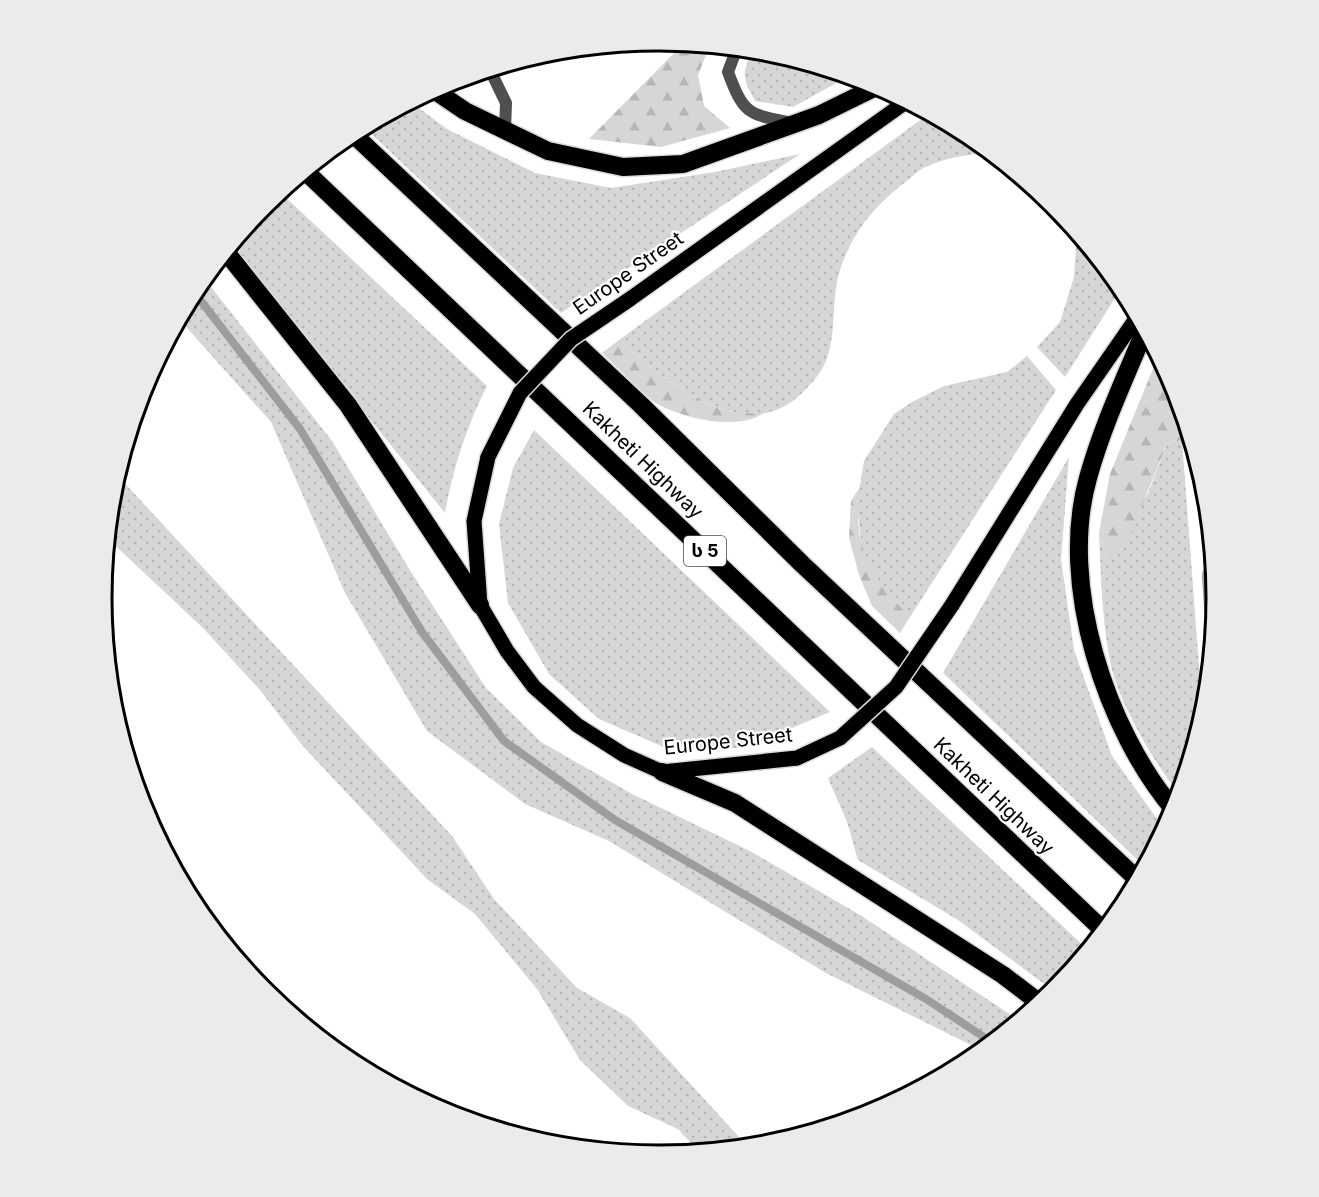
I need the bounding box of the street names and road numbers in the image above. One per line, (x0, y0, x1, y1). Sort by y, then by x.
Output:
street label: Europe Street (568, 226, 688, 320)
street label: Kakheti Highway (578, 396, 708, 524)
road number: ს 5 (684, 536, 726, 566)
street label: Europe Street (663, 722, 794, 760)
street label: Kakheti Highway (929, 732, 1059, 860)

